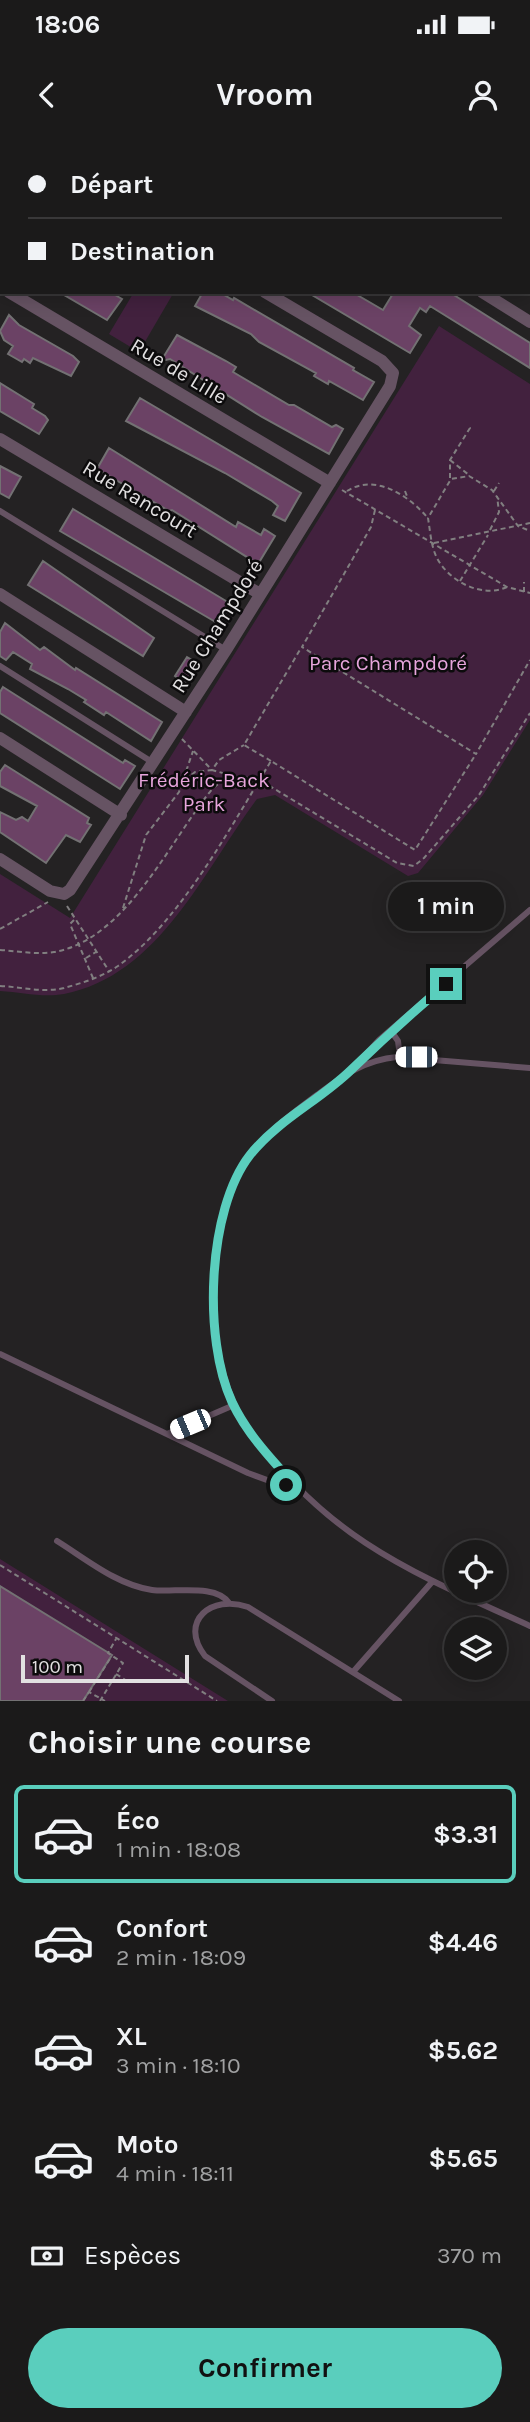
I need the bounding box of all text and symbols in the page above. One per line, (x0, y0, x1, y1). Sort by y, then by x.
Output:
text: 18:06 (35, 9, 100, 40)
icon: back (28, 76, 66, 114)
text: Vroom (216, 76, 314, 113)
icon: person (464, 76, 502, 114)
text: Départ (70, 169, 153, 200)
text: Destination (70, 236, 215, 267)
street label: Rue de Lille (126, 333, 232, 409)
street label: Rue Rancourt (79, 456, 202, 543)
street label: Rue Champdoré (166, 555, 268, 697)
park label: Parc Champdoré (309, 651, 467, 675)
park label: Frédéric-Back Park (138, 768, 270, 816)
callout: 1 min (388, 882, 504, 932)
text: 1 min (417, 893, 475, 920)
route end (430, 968, 462, 1000)
car (396, 1047, 438, 1068)
car (167, 1406, 214, 1442)
route start (270, 1469, 302, 1501)
map controls (444, 1540, 507, 1680)
button: locate (444, 1540, 507, 1603)
button: layers (444, 1617, 507, 1680)
scale bar (21, 1652, 189, 1684)
text: 100 m (32, 1656, 83, 1678)
text: Choisir une course (28, 1724, 311, 1761)
icon: car (32, 1803, 95, 1866)
text: Éco (116, 1805, 160, 1836)
text: $3.31 (433, 1819, 498, 1850)
text: 1 min · 18:08 (116, 1836, 241, 1863)
icon: car (32, 1911, 95, 1974)
text: Confort (116, 1913, 208, 1944)
text: $4.46 (428, 1927, 498, 1958)
text: 2 min · 18:09 (116, 1944, 246, 1971)
icon: car (32, 2019, 95, 2082)
text: XL (116, 2021, 147, 2052)
text: $5.62 (428, 2035, 498, 2066)
text: 3 min · 18:10 (116, 2052, 241, 2079)
icon: car (32, 2127, 95, 2190)
text: Moto (116, 2129, 178, 2160)
text: $5.65 (428, 2143, 498, 2174)
text: 4 min · 18:11 (116, 2160, 234, 2187)
icon: cash (28, 2237, 66, 2275)
text: Espèces (84, 2240, 181, 2271)
text: 370 m (437, 2242, 502, 2269)
button: Confirmer (28, 2328, 502, 2408)

